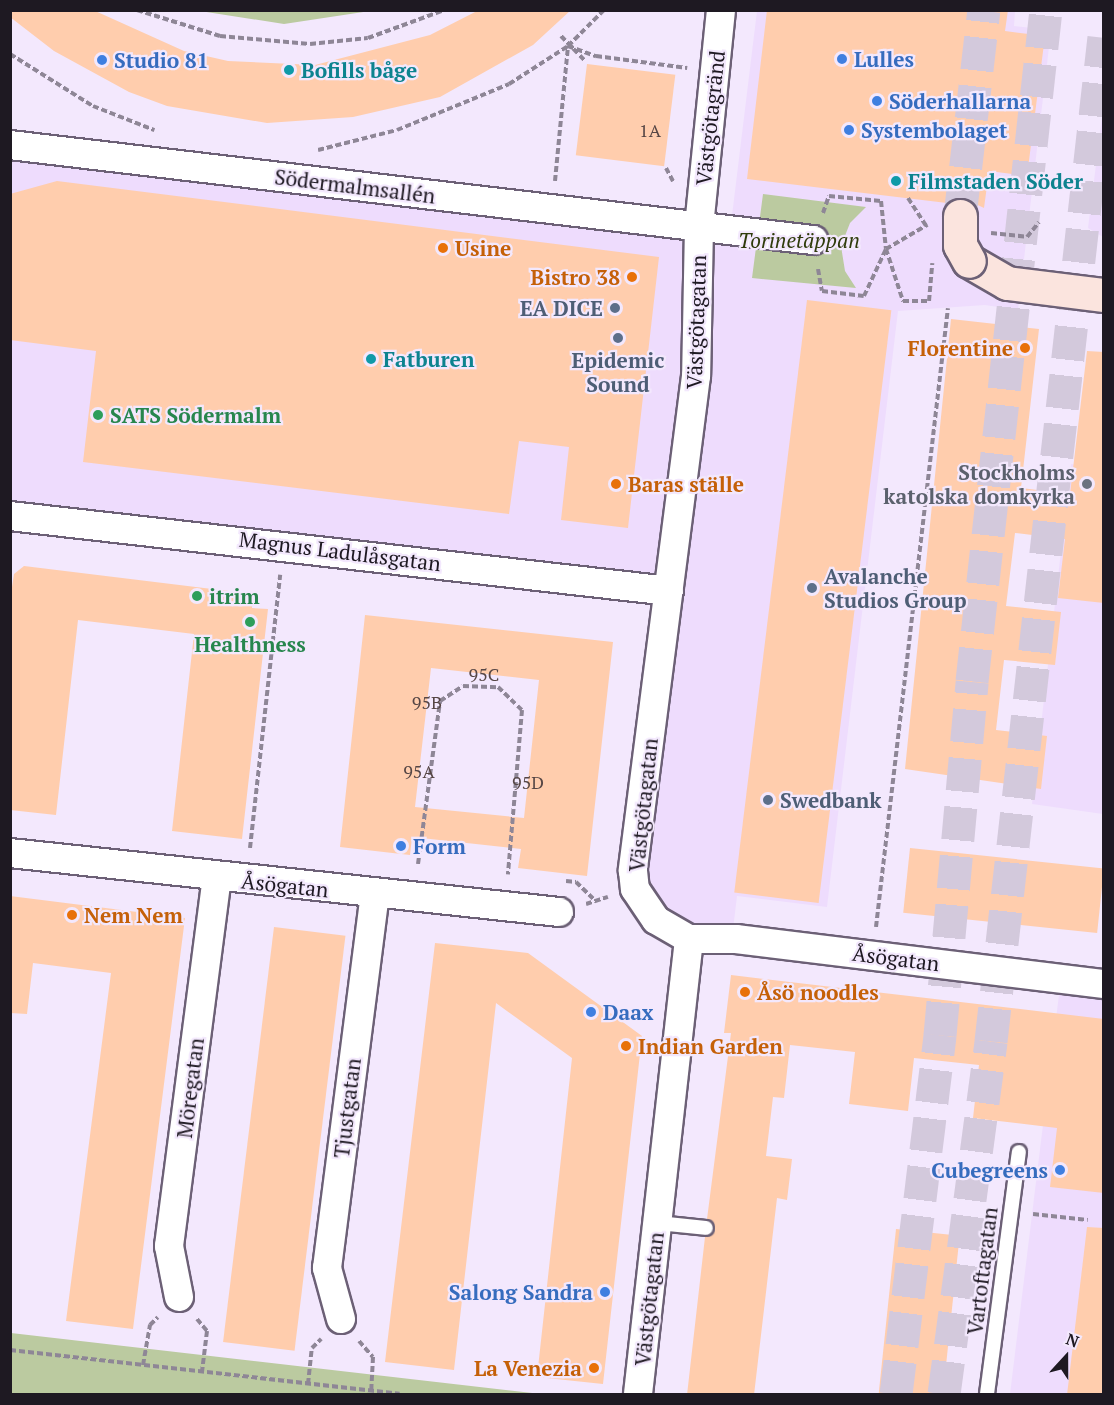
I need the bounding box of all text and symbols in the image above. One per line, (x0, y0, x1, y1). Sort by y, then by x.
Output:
place label: Lulles (854, 46, 914, 72)
place label: Studio 81 (114, 47, 209, 73)
street label: Västgötagränd (690, 49, 730, 187)
marker: Lulles (835, 52, 849, 66)
marker: Studio 81 (95, 53, 109, 67)
place label: Bofills båge (301, 57, 417, 83)
marker: Bofills båge (282, 63, 296, 77)
place label: Söderhallarna (889, 88, 1031, 114)
marker: Söderhallarna (870, 94, 884, 108)
place label: Systembolaget (861, 117, 1007, 143)
house number: 1A (639, 119, 661, 141)
marker: Systembolaget (842, 123, 856, 137)
street label: Södermalmsallén (273, 164, 437, 208)
place label: Filmstaden Söder (908, 168, 1083, 194)
marker: Filmstaden Söder (889, 174, 903, 188)
park label: Torinetäppan (738, 227, 860, 253)
place label: Usine (455, 235, 511, 261)
marker: Usine (436, 241, 450, 255)
street label: Västgötagatan (681, 254, 711, 390)
place label: Bistro 38 (531, 264, 620, 290)
marker: Bistro 38 (625, 270, 639, 284)
place label: EA DICE (520, 295, 603, 321)
marker: EA DICE (608, 301, 622, 315)
marker: Epidemic Sound (611, 331, 625, 345)
place label: Florentine (907, 335, 1013, 361)
marker: Florentine (1018, 341, 1032, 355)
place label: Fatburen (383, 346, 474, 372)
place label: Epidemic Sound (572, 347, 664, 397)
marker: Fatburen (364, 352, 378, 366)
place label: SATS Södermalm (110, 402, 281, 428)
marker: SATS Södermalm (91, 408, 105, 422)
place label: Stockholms katolska domkyrka (883, 459, 1075, 509)
place label: Baras ställe (628, 471, 744, 497)
marker: Baras ställe (609, 477, 623, 491)
marker: Stockholms katolska domkyrka (1080, 477, 1094, 491)
street label: Magnus Ladulåsgatan (238, 526, 442, 576)
place label: Avalanche Studios Group (824, 563, 967, 613)
marker: Avalanche Studios Group (805, 581, 819, 595)
place label: itrim (209, 583, 260, 609)
marker: itrim (190, 589, 204, 603)
marker: Healthness (243, 615, 257, 629)
place label: Healthness (194, 631, 306, 657)
house number: 95C (469, 663, 499, 685)
house number: 95B (412, 691, 442, 713)
street label: Västgötagatan (623, 737, 663, 873)
house number: 95A (403, 760, 435, 782)
house number: 95D (512, 771, 544, 793)
place label: Swedbank (780, 787, 882, 813)
marker: Swedbank (761, 793, 775, 807)
place label: Form (413, 833, 466, 859)
marker: Form (394, 839, 408, 853)
street label: Åsögatan (240, 868, 330, 902)
place label: Nem Nem (84, 902, 183, 928)
marker: Nem Nem (65, 908, 79, 922)
street label: Åsögatan (851, 940, 941, 976)
place label: Åsö noodles (757, 979, 879, 1005)
marker: Åsö noodles (738, 985, 752, 999)
place label: Daax (603, 999, 654, 1025)
marker: Daax (584, 1005, 598, 1019)
place label: Indian Garden (638, 1033, 783, 1059)
street label: Möregatan (171, 1036, 209, 1140)
marker: Indian Garden (619, 1039, 633, 1053)
street label: Tjustgatan (328, 1057, 366, 1159)
place label: Cubegreens (931, 1157, 1048, 1183)
marker: Cubegreens (1053, 1163, 1067, 1177)
street label: Vartoftagatan (962, 1206, 1002, 1336)
street label: Västgötagatan (629, 1231, 669, 1367)
place label: Salong Sandra (449, 1279, 593, 1305)
marker: Salong Sandra (598, 1285, 612, 1299)
north arrow (1036, 1327, 1096, 1387)
text: N (1063, 1328, 1082, 1353)
place label: La Venezia (474, 1355, 582, 1381)
marker: La Venezia (587, 1361, 601, 1375)

